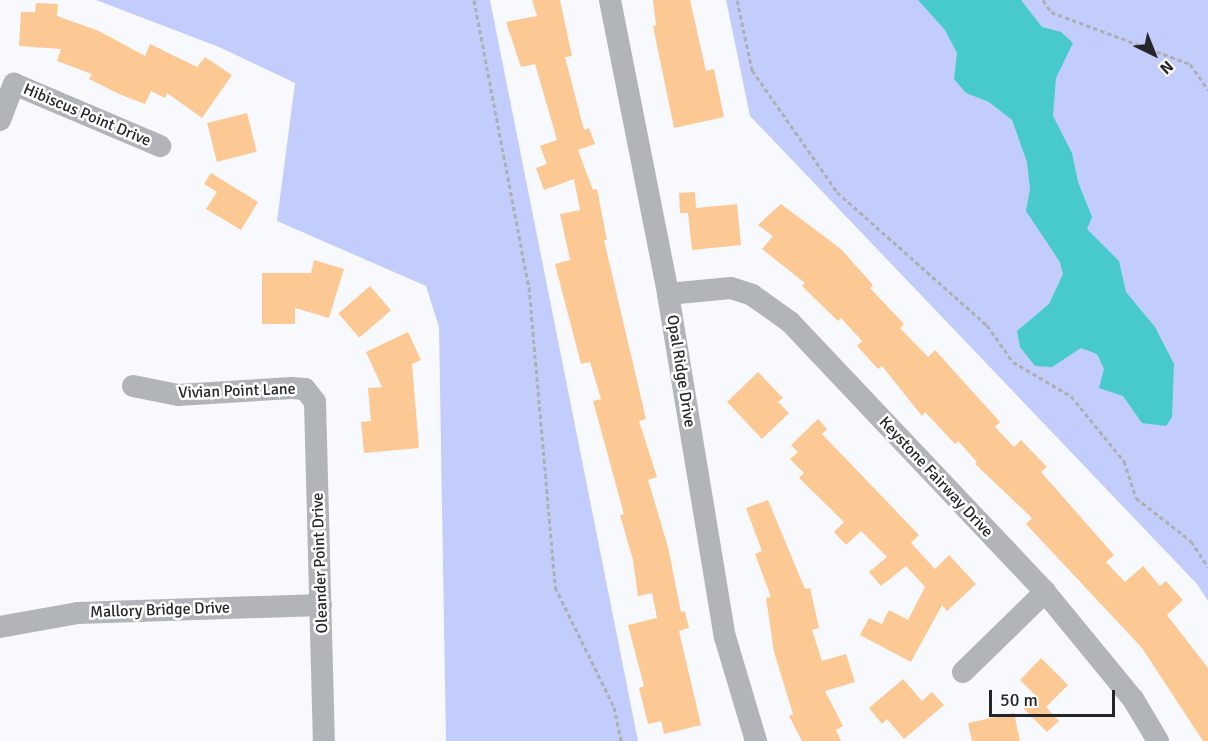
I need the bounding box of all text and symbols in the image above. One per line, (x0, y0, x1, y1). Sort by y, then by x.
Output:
north arrow (1124, 24, 1184, 84)
text: N (1155, 56, 1177, 78)
street label: Hibiscus Point Drive (20, 79, 154, 151)
street label: Opal Ridge Drive (663, 313, 699, 429)
street label: Vivian Point Lane (178, 379, 296, 403)
street label: Keystone Fairway Drive (875, 413, 997, 541)
street label: Oleander Point Drive (308, 492, 332, 634)
street label: Mallory Bridge Drive (90, 598, 230, 622)
scale bar (992, 678, 1118, 716)
text: 50 m (1000, 689, 1038, 711)

